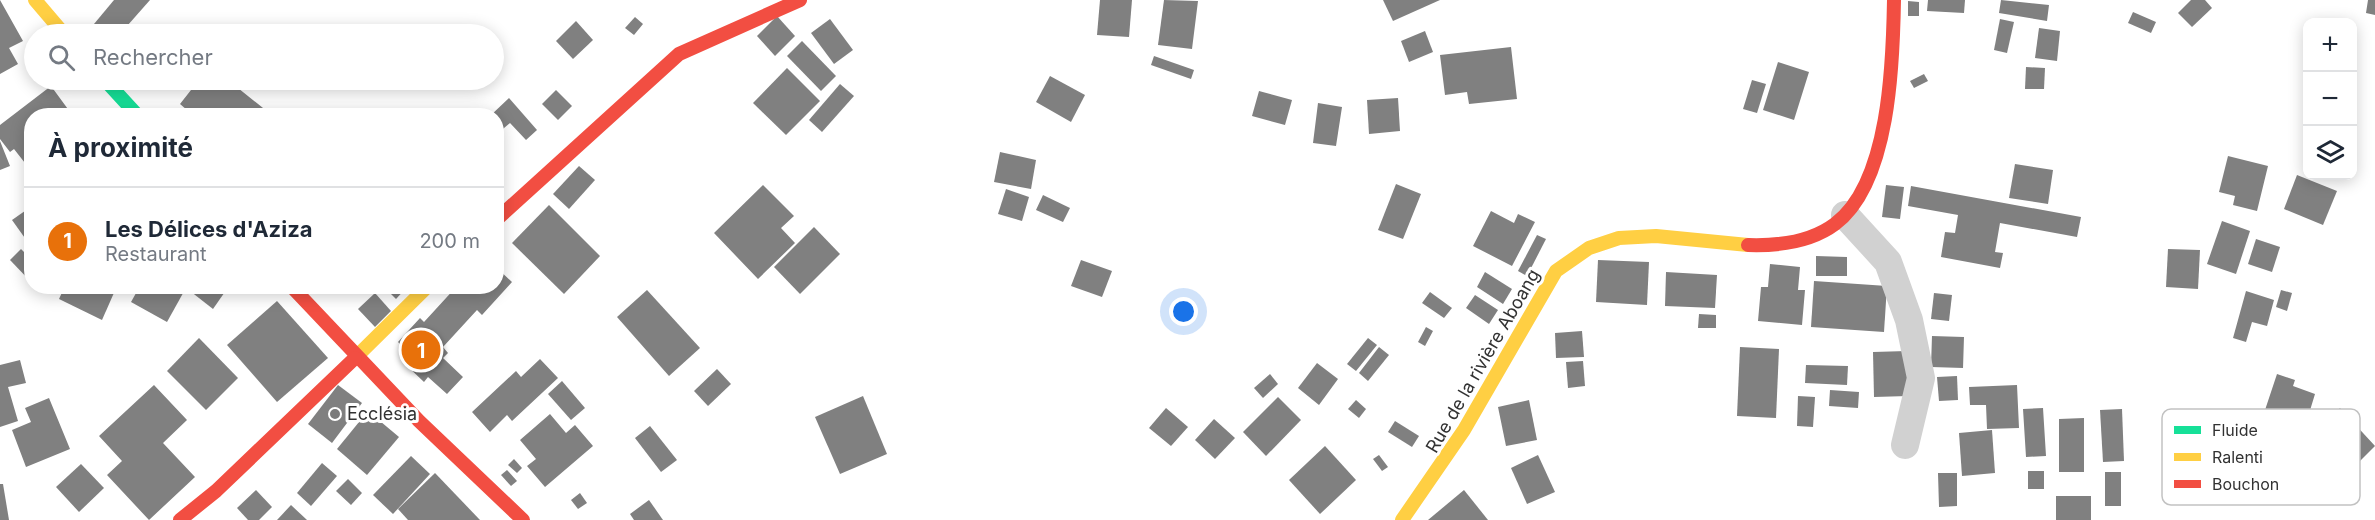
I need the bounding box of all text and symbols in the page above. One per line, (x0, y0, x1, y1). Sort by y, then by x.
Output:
map controls (2303, 18, 2357, 180)
button: + (2303, 18, 2357, 72)
search box (24, 24, 504, 90)
icon: search (45, 41, 78, 74)
text: Rechercher (93, 44, 213, 70)
button: − (2303, 72, 2357, 126)
button: layers (2303, 126, 2357, 180)
text: À proximité (48, 132, 193, 163)
text: Les Délices d'Aziza (105, 216, 313, 242)
text: 1 (63, 229, 72, 253)
text: 200 m (419, 229, 480, 253)
text: Restaurant (105, 242, 207, 266)
street label: Rue de la rivière Aboang (1421, 265, 1544, 456)
your location (1169, 297, 1198, 326)
pin: 1 (402, 328, 440, 372)
place label: Ecclésia (347, 403, 417, 424)
marker: Ecclésia (328, 407, 342, 421)
legend (2162, 409, 2360, 505)
text: Fluide (2212, 420, 2258, 440)
text: Ralenti (2212, 447, 2263, 467)
text: Bouchon (2212, 474, 2279, 494)

